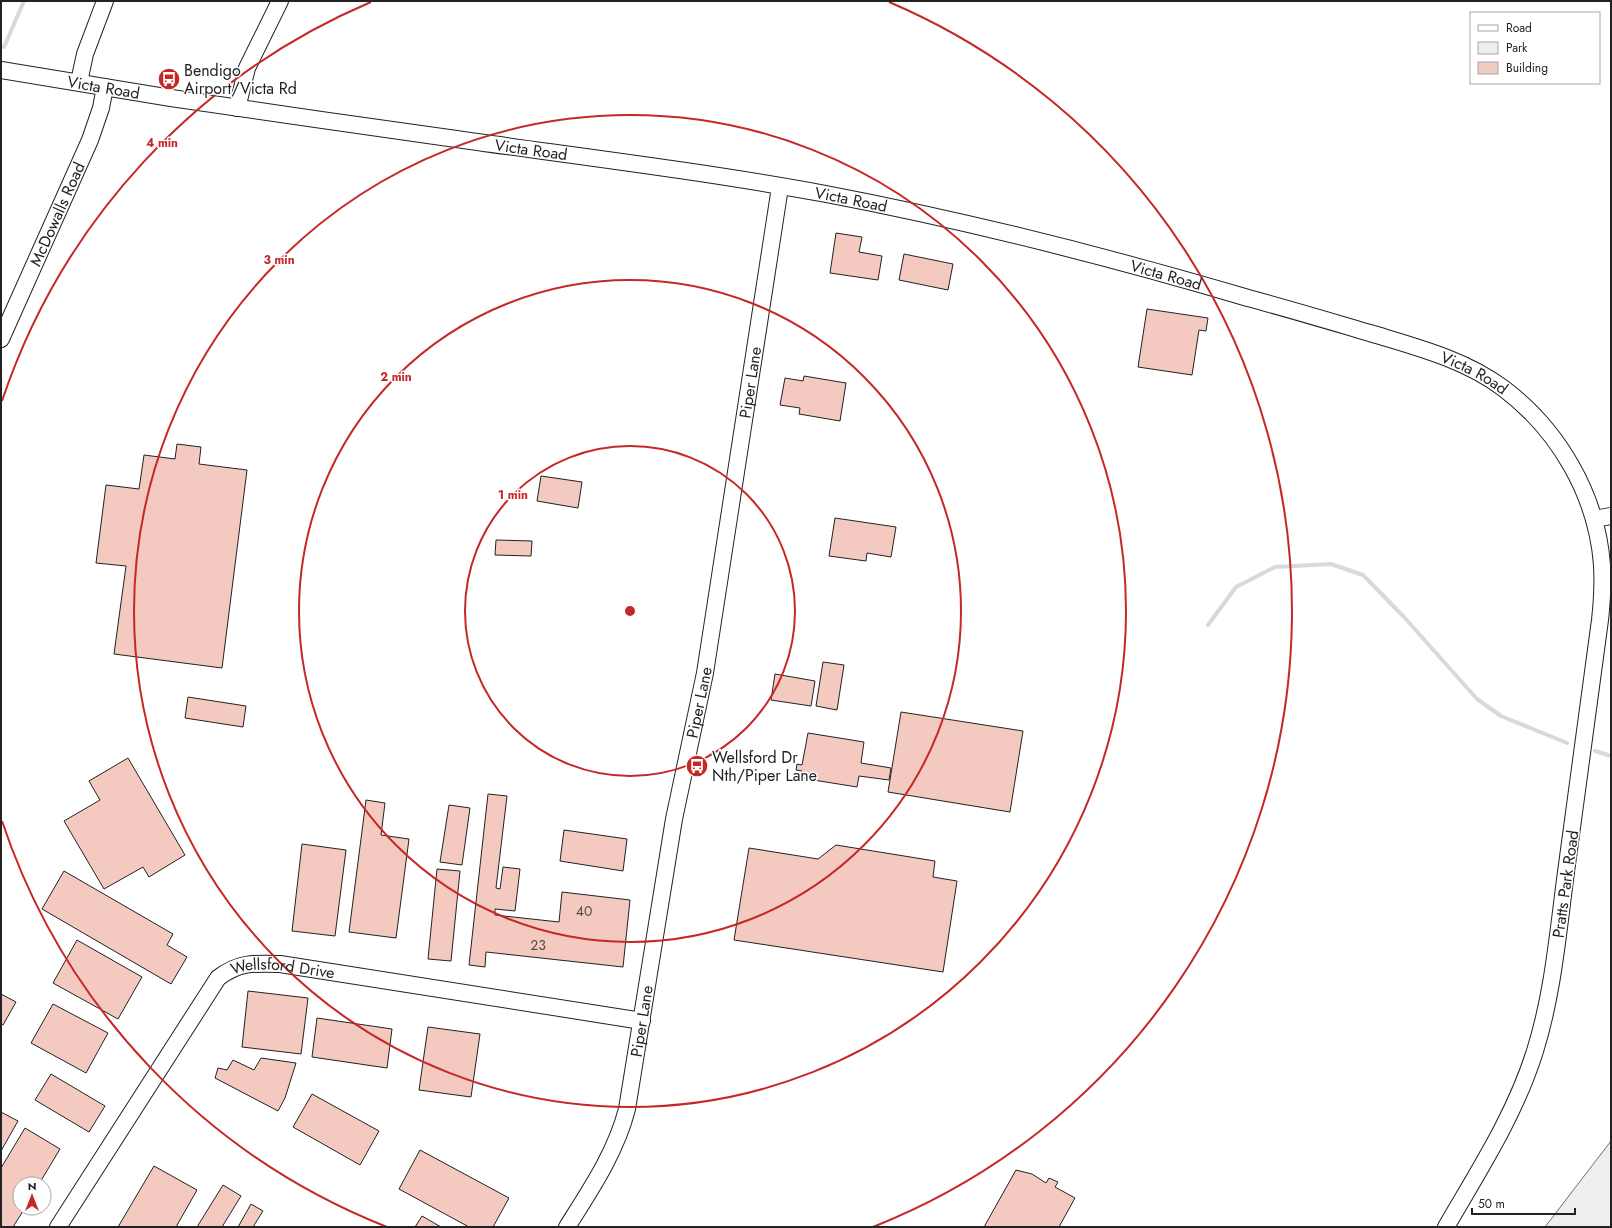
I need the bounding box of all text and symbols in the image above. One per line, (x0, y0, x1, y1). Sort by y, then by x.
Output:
legend (1470, 12, 1600, 84)
text: Road (1506, 19, 1532, 37)
text: Park (1506, 39, 1528, 57)
place label: Bendigo Airport/Victa Rd (184, 59, 297, 100)
text: Building (1506, 59, 1548, 77)
bus stop icon: Bendigo Airport/Victa Rd (156, 66, 182, 92)
street label: Victa Road (66, 70, 141, 105)
text: 4 min (146, 134, 178, 152)
street label: Victa Road (493, 134, 569, 166)
street label: McDowalls Road (24, 158, 91, 270)
street label: Victa Road (813, 181, 889, 218)
text: 3 min (263, 251, 295, 269)
street label: Victa Road (1128, 254, 1204, 296)
street label: Piper Lane (733, 345, 767, 420)
street label: Victa Road (1437, 346, 1513, 400)
text: 2 min (380, 368, 412, 386)
text: 1 min (498, 486, 528, 504)
centre of rings (623, 604, 637, 618)
street label: Piper Lane (681, 665, 718, 740)
place label: Wellsford Dr Nth/Piper Lane (712, 746, 817, 787)
bus stop icon: Wellsford Dr Nth/Piper Lane (684, 753, 710, 779)
street label: Pratts Park Road (1547, 829, 1584, 939)
house number: 40 (576, 901, 592, 921)
house number: 23 (530, 935, 546, 955)
street label: Wellsford Drive (227, 953, 336, 984)
street label: Piper Lane (625, 984, 659, 1059)
north arrow (12, 1176, 52, 1216)
text: N (28, 1178, 36, 1194)
scale bar (1472, 1190, 1575, 1216)
text: 50 m (1478, 1195, 1505, 1213)

